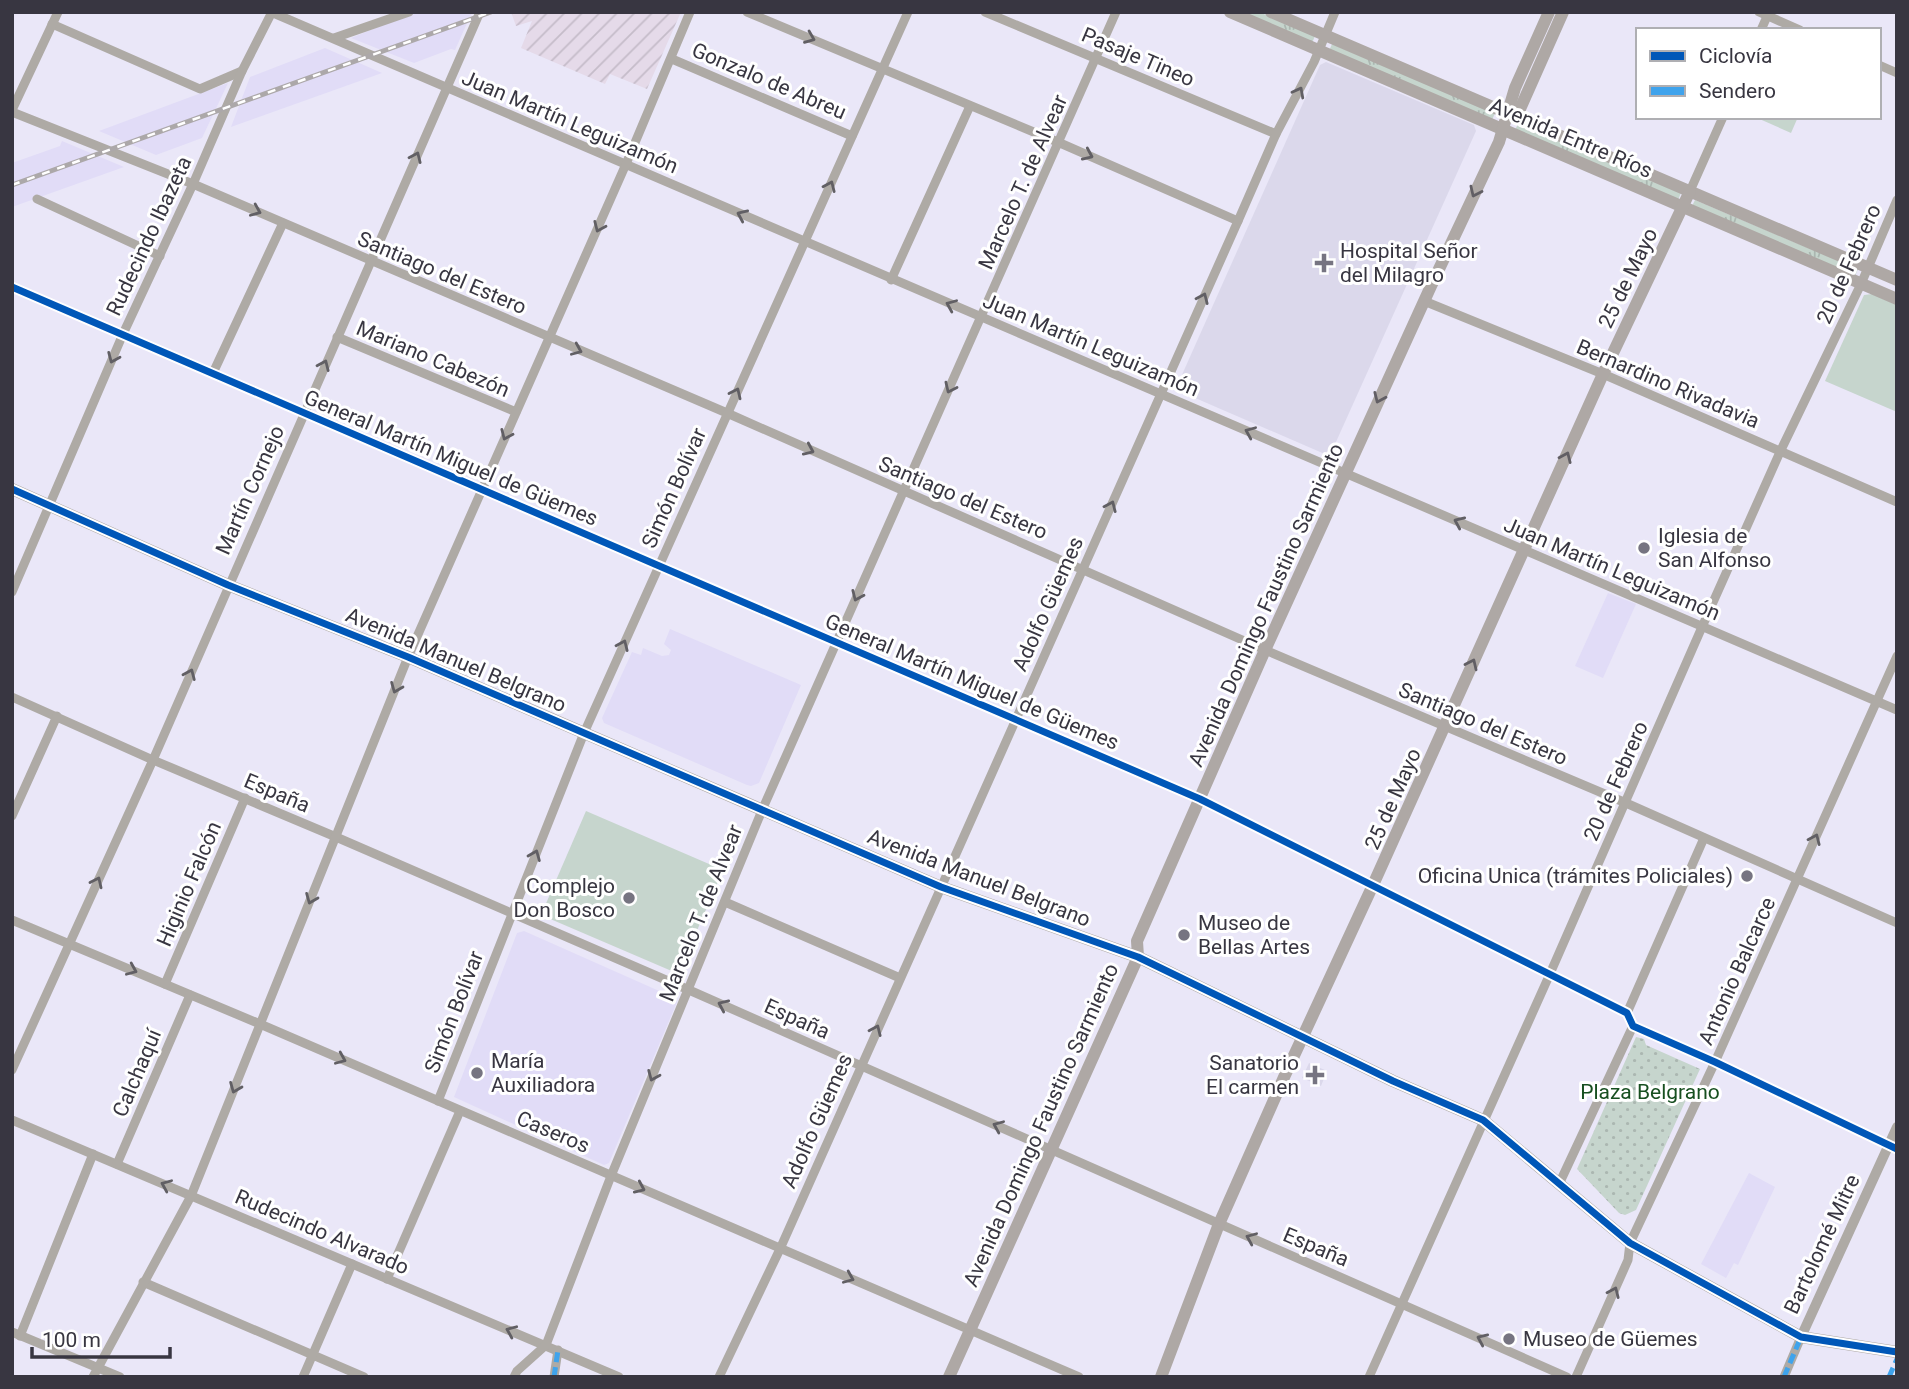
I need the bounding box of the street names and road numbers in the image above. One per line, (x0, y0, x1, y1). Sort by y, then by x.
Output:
street label: Pasaje Tineo (1078, 22, 1198, 92)
street label: Gonzalo de Abreu (688, 38, 850, 124)
street label: Juan Martín Leguizamón (458, 66, 682, 178)
street label: Marcelo T. de Alvear (974, 91, 1072, 273)
street label: Avenida Entre Ríos (1486, 93, 1656, 183)
street label: Rudecindo Ibazeta (102, 153, 196, 319)
street label: 20 de Febrero (1812, 201, 1886, 327)
street label: 25 de Mayo (1593, 224, 1663, 332)
street label: Santiago del Estero (354, 227, 530, 319)
street label: Juan Martín Leguizamón (979, 289, 1203, 401)
street label: Mariano Cabezón (353, 316, 513, 402)
street label: Bernardino Rivadavia (1573, 335, 1763, 433)
street label: General Martín Miguel de Güemes (301, 385, 601, 531)
street label: Martín Cornejo (211, 422, 289, 558)
street label: Simón Bolívar (637, 424, 711, 552)
street label: Avenida Domingo Faustino Sarmiento (1184, 440, 1348, 770)
street label: Santiago del Estero (875, 452, 1051, 544)
street label: Juan Martín Leguizamón (1500, 513, 1724, 625)
street label: Adolfo Güemes (1008, 533, 1088, 675)
street label: Avenida Manuel Belgrano (342, 603, 570, 717)
street label: General Martín Miguel de Güemes (822, 609, 1122, 755)
street label: Santiago del Estero (1395, 678, 1571, 770)
street label: 20 de Febrero (1579, 718, 1653, 844)
street label: 25 de Mayo (1360, 745, 1426, 853)
street label: España (241, 768, 313, 818)
street label: Higinio Falcón (152, 818, 226, 950)
street label: Marcelo T. de Alvear (655, 821, 747, 1005)
street label: Avenida Manuel Belgrano (864, 824, 1094, 932)
street label: Antonio Balcarce (1694, 894, 1780, 1048)
street label: Simón Bolívar (420, 948, 488, 1076)
street label: Avenida Domingo Faustino Sarmiento (959, 960, 1123, 1290)
street label: España (761, 994, 833, 1044)
street label: Calchaquí (108, 1025, 167, 1120)
street label: Adolfo Güemes (777, 1050, 857, 1192)
street label: Caseros (513, 1106, 593, 1158)
street label: Bartolomé Mitre (1779, 1171, 1865, 1317)
street label: Rudecindo Alvarado (232, 1185, 413, 1279)
street label: España (1280, 1222, 1352, 1272)

